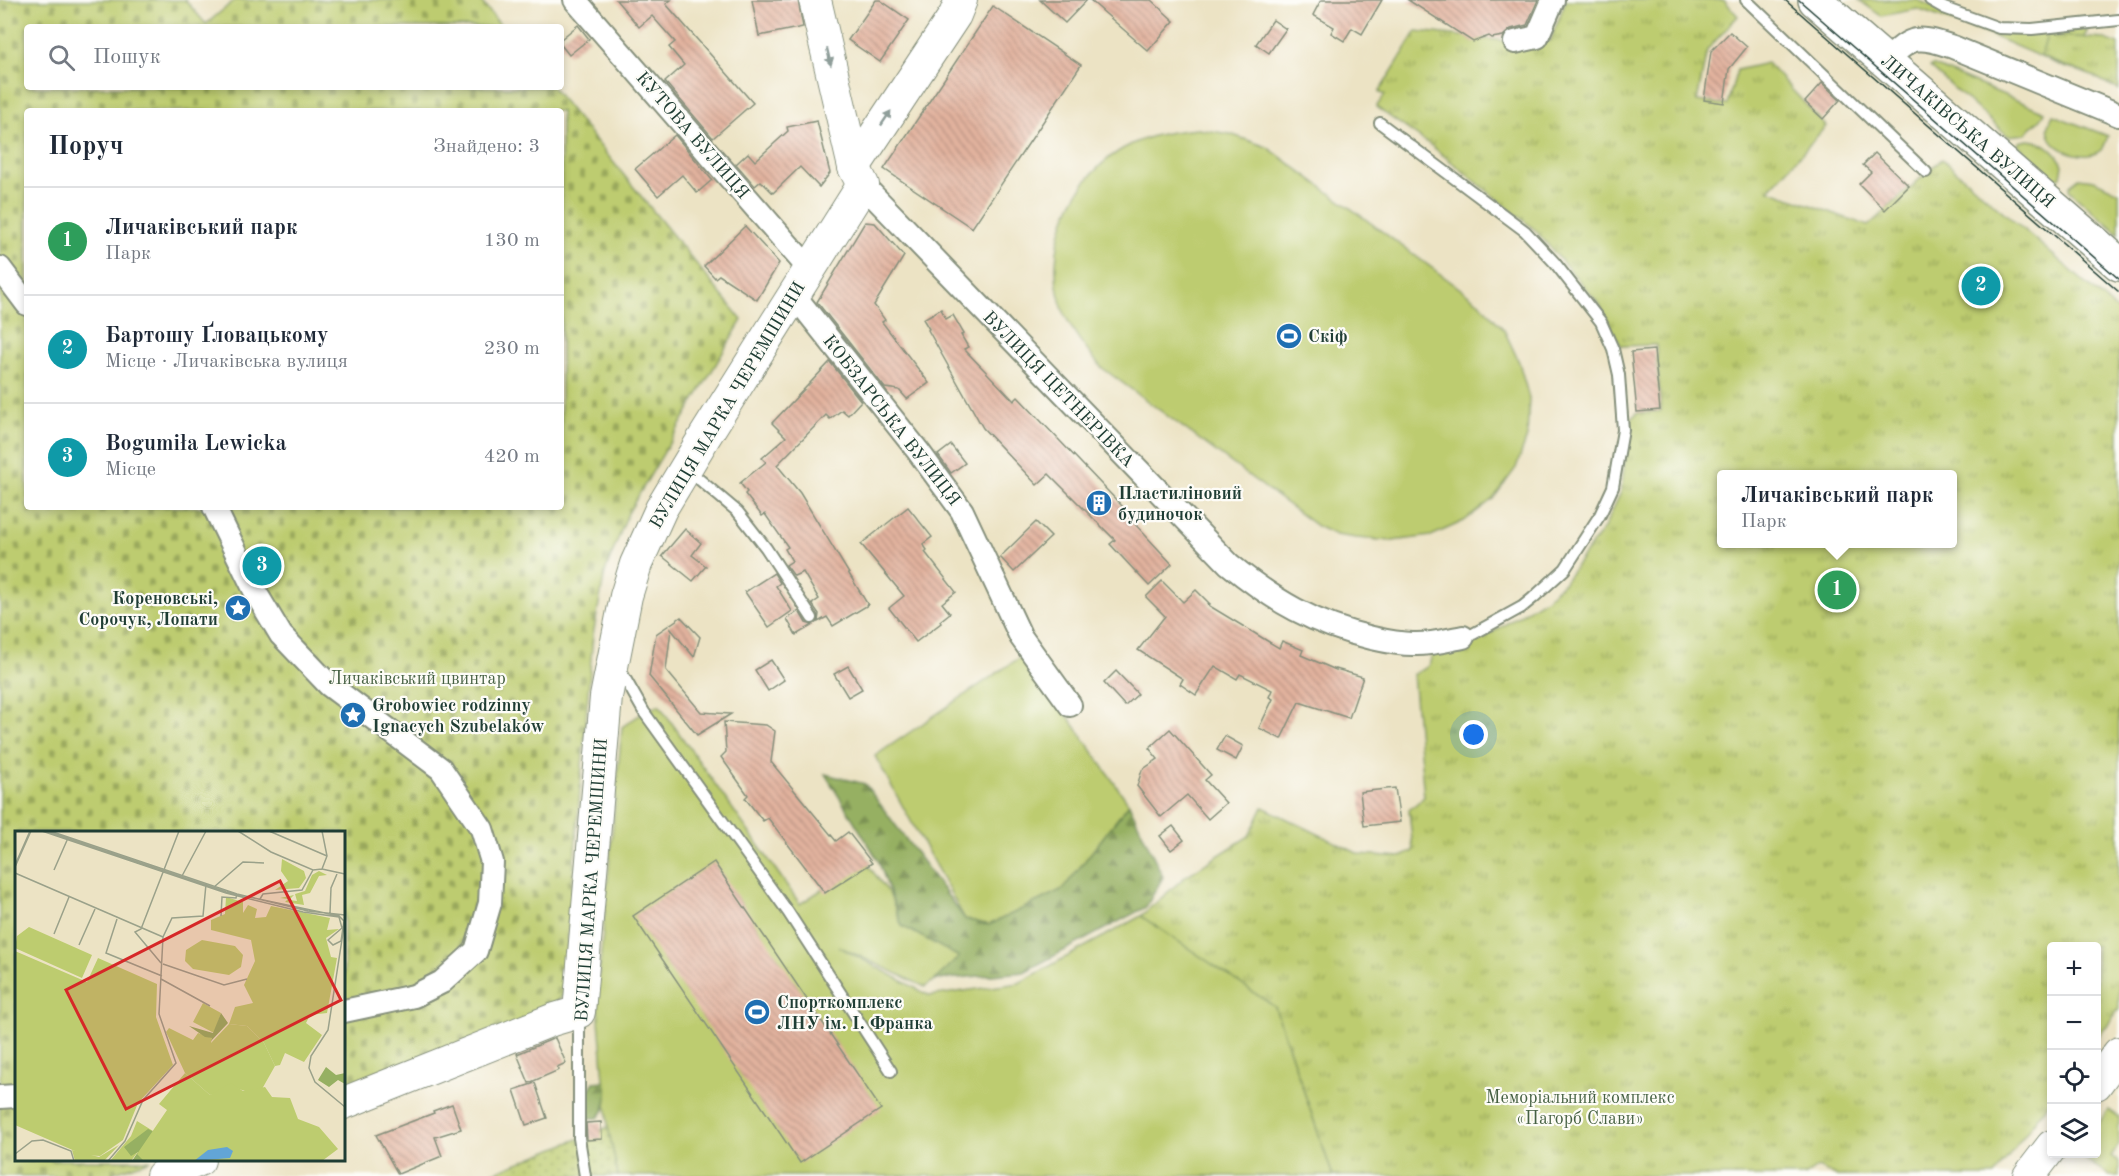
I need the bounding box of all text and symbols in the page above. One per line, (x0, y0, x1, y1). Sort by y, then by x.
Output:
search box (24, 24, 564, 90)
icon: search (45, 41, 78, 74)
text: Пошук (93, 46, 161, 68)
one-way arrow (824, 48, 834, 66)
street label: ЛИЧАКІВСЬКА ВУЛИЦЯ (1877, 52, 2058, 212)
street label: КУТОВА ВУЛИЦЯ (632, 69, 752, 203)
one-way arrow (881, 110, 892, 127)
text: Поруч (48, 134, 124, 160)
text: Знайдено: 3 (433, 137, 540, 157)
text: Личаківський парк (105, 217, 298, 239)
text: 1 (62, 231, 73, 251)
text: 130 m (484, 231, 540, 251)
text: Парк (105, 244, 151, 264)
pin: 2 (1962, 264, 2000, 308)
street label: ВУЛИЦЯ МАРКА ЧЕРЕМШИНИ (647, 279, 809, 532)
street label: ВУЛИЦЯ ЦЕТНЕРІВКА (979, 308, 1138, 471)
sports icon: Скіф (1274, 321, 1304, 351)
text: Бартошу Ґловацькому (105, 325, 329, 347)
place label: Скіф (1308, 328, 1348, 347)
street label: КОБЗАРСЬКА ВУЛИЦЯ (819, 332, 963, 509)
text: 2 (62, 339, 73, 359)
text: 230 m (484, 339, 540, 359)
text: Місце · Личаківська вулиця (105, 352, 348, 372)
text: Bogumiła Lewicka (105, 433, 287, 455)
text: 3 (62, 447, 73, 467)
text: 420 m (484, 447, 540, 467)
text: Місце (105, 460, 156, 480)
popup (1717, 470, 1957, 548)
place label: Пластиліновий будиночок (1118, 485, 1242, 524)
text: Личаківський парк (1741, 485, 1933, 507)
building icon: Пластиліновий будиночок (1084, 488, 1114, 518)
text: Парк (1741, 512, 1787, 532)
pin: 3 (242, 544, 282, 588)
pin: 1 (1818, 568, 1856, 612)
place label: Кореновські, Сорочук, Лопати (78, 590, 218, 629)
place icon: Кореновські, Сорочук, Лопати (223, 593, 253, 623)
park label: Личаківський цвинтар (328, 670, 506, 688)
place label: Grobowiec rodzinny Ignacych Szubelaków (372, 697, 544, 736)
place icon: Grobowiec rodzinny Ignacych Szubelaków (338, 700, 368, 730)
your location (1459, 720, 1488, 749)
street label: ВУЛИЦЯ МАРКА ЧЕРЕМШИНИ (573, 737, 611, 1023)
inset map (15, 831, 345, 1161)
map controls (2047, 942, 2101, 1158)
button: + (2047, 942, 2101, 996)
place label: Спорткомплекс ЛНУ ім. І. Франка (777, 994, 933, 1033)
button: − (2047, 996, 2101, 1050)
sports icon: Спорткомплекс ЛНУ ім. І. Франка (742, 997, 772, 1027)
button: locate (2047, 1050, 2101, 1104)
park label: Меморіальний комплекс «Пагорб Слави» (1486, 1089, 1675, 1128)
button: layers (2047, 1104, 2101, 1158)

